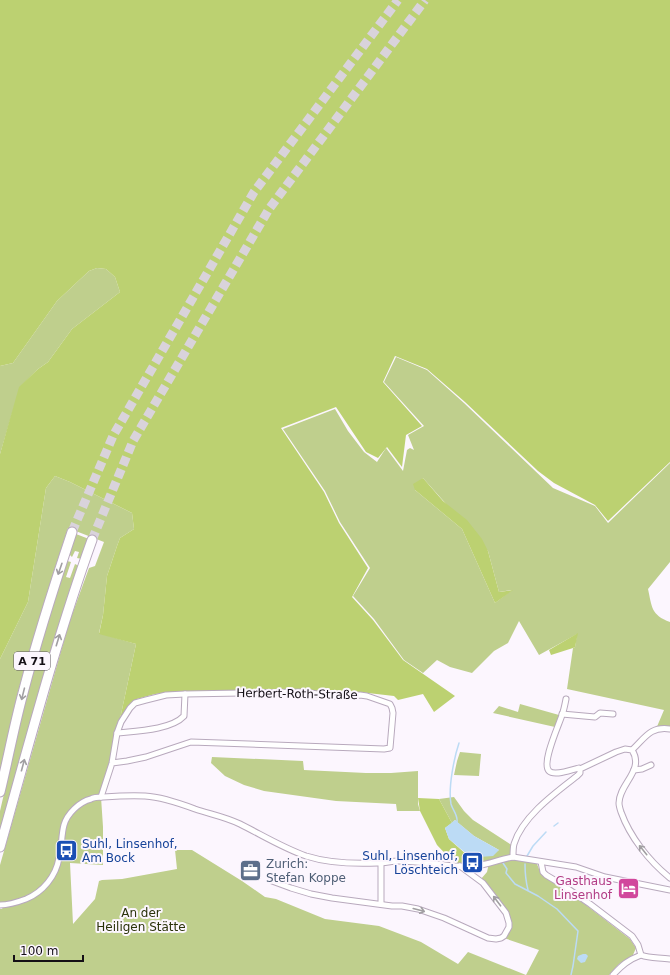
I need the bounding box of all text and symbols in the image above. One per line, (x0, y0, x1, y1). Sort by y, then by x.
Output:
one-way arrow (55, 563, 63, 575)
one-way arrow (55, 634, 62, 647)
road number: A 71 (14, 652, 50, 670)
street label: Herbert-Roth-Straße (236, 686, 358, 702)
one-way arrow (18, 687, 26, 700)
one-way arrow (19, 759, 27, 772)
place label: Suhl, Linsenhof, Am Bock (82, 837, 178, 865)
bus stop icon: Suhl, Linsenhof, Am Bock (53, 838, 79, 864)
one-way arrow (639, 844, 647, 855)
place label: Suhl, Linsenhof, Löschteich (362, 849, 458, 877)
bus stop icon: Suhl, Linsenhof, Löschteich (460, 850, 486, 876)
place label: Zurich: Stefan Koppe (266, 857, 346, 885)
office icon: Zurich: Stefan Koppe (238, 858, 264, 884)
place label: Gasthaus Linsenhof (554, 874, 613, 902)
hotel icon: Gasthaus Linsenhof (615, 875, 641, 901)
one-way arrow (493, 896, 501, 907)
park label: An der Heiligen Stätte (96, 906, 186, 934)
one-way arrow (413, 906, 426, 914)
scale bar (14, 937, 83, 963)
text: 100 m (20, 944, 58, 958)

